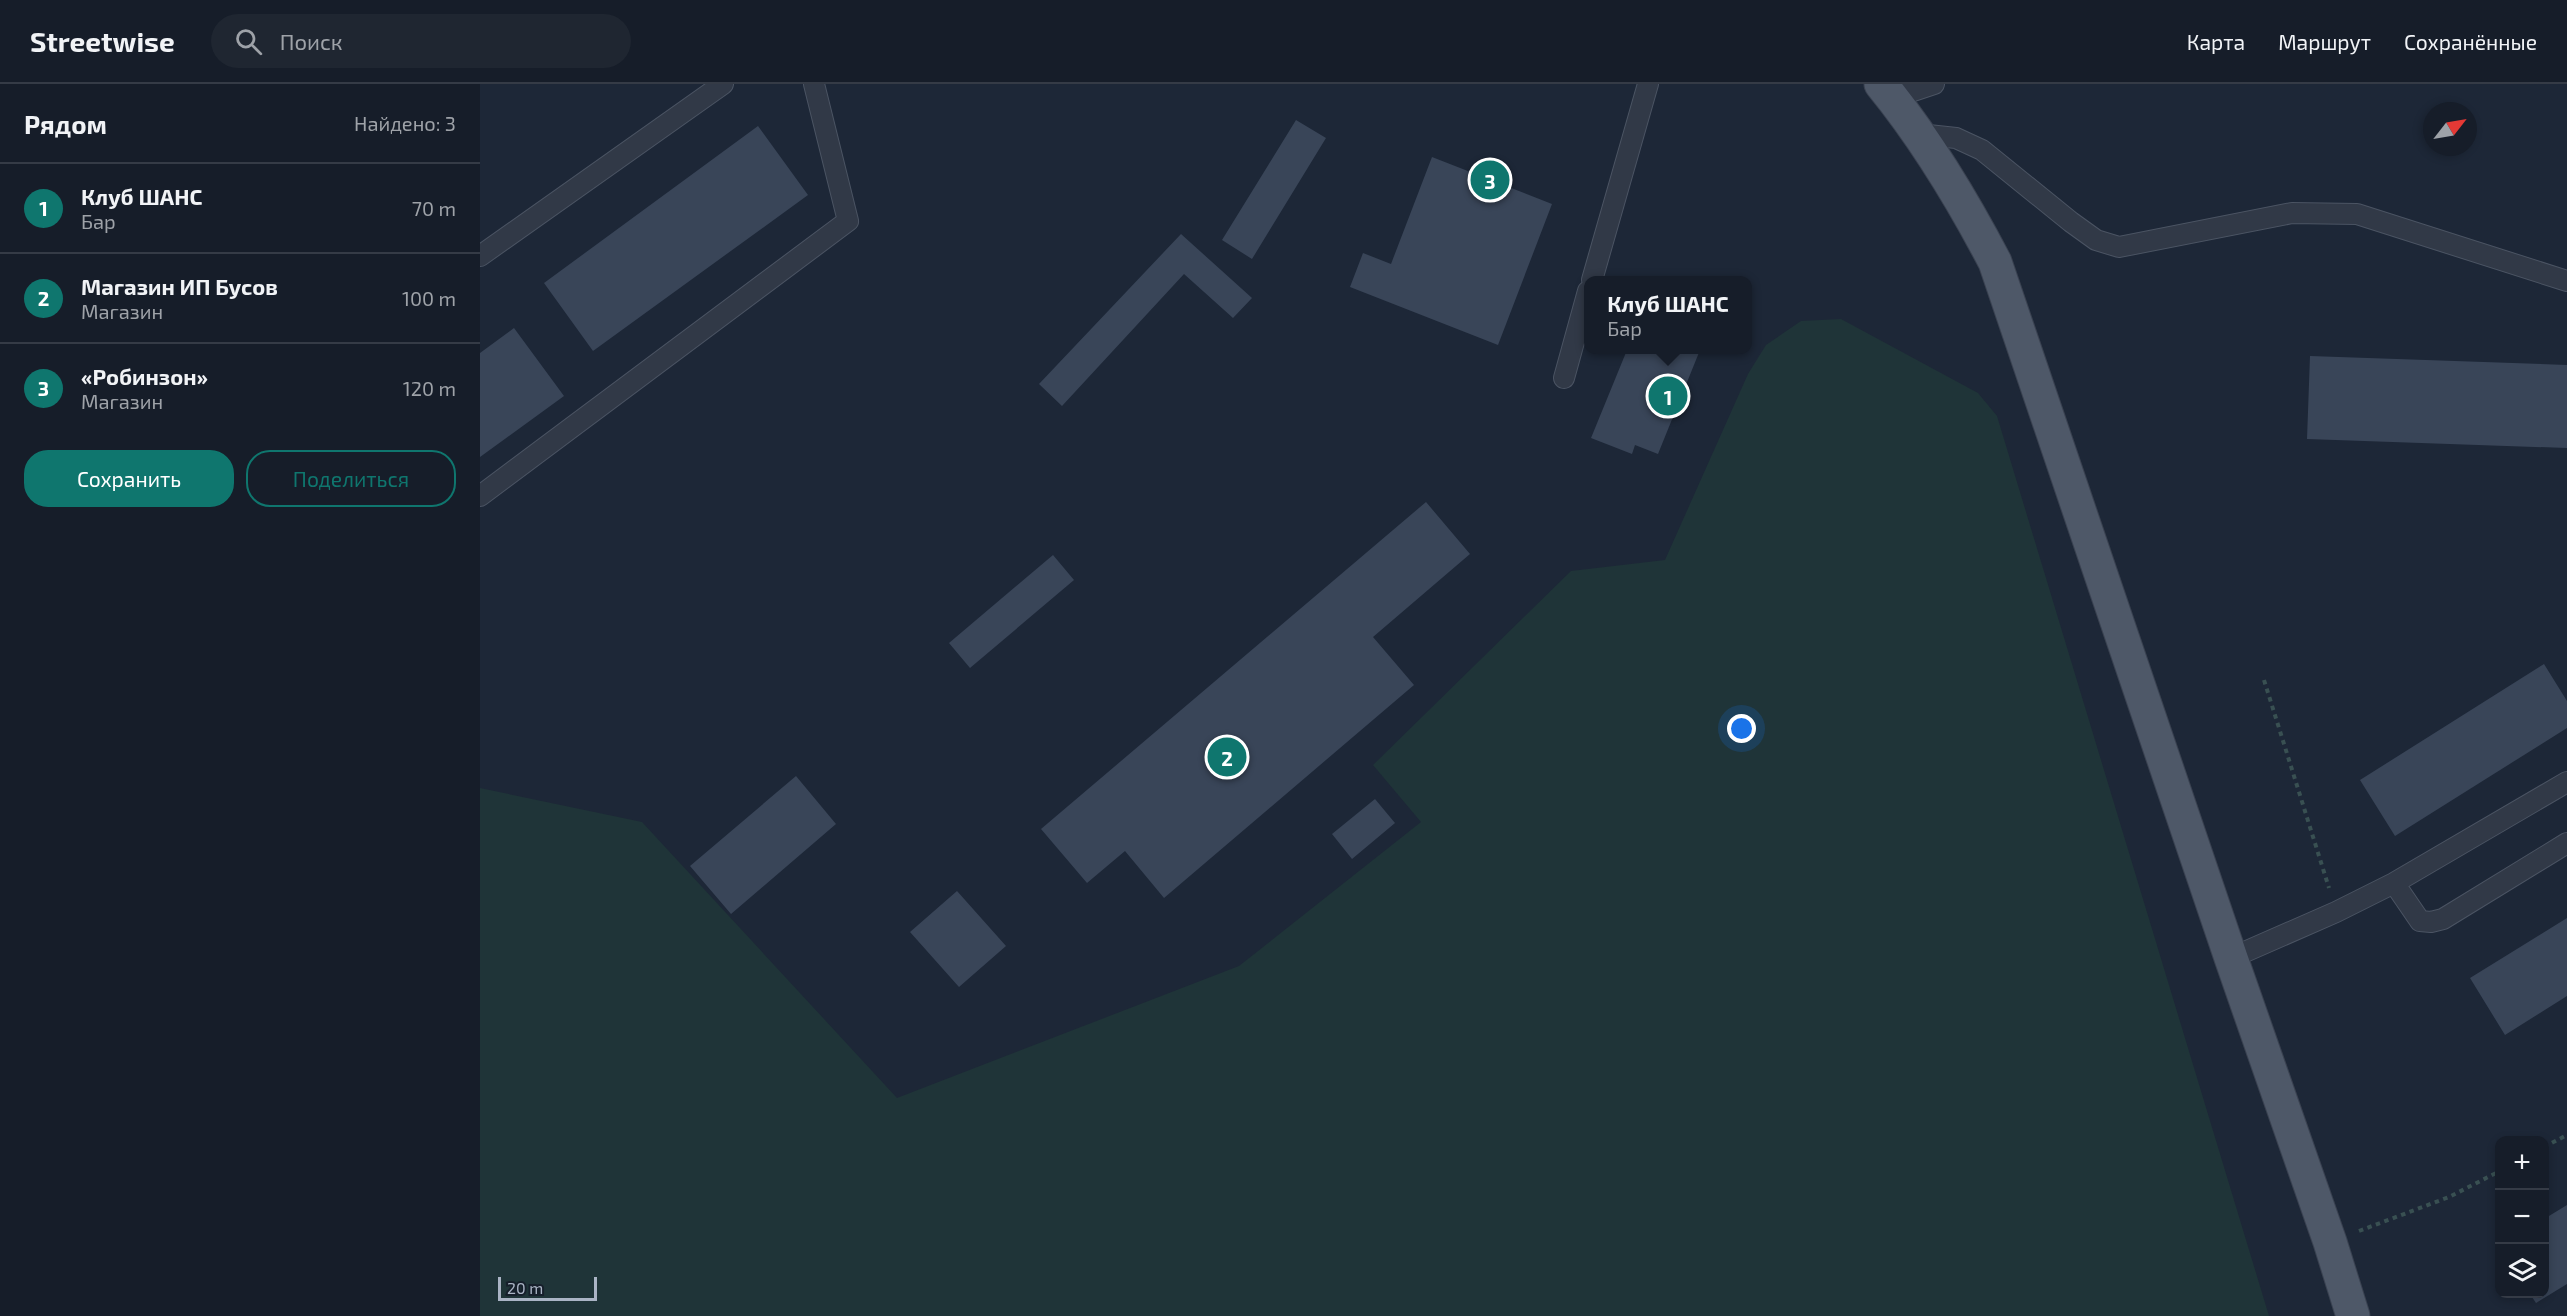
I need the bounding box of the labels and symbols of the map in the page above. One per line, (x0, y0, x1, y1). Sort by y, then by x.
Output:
north arrow (2423, 102, 2477, 156)
pin: 3 (1470, 158, 1510, 202)
pin: 1 (1648, 374, 1688, 418)
your location (1727, 714, 1756, 743)
pin: 2 (1208, 734, 1246, 780)
scale bar (498, 1274, 597, 1302)

